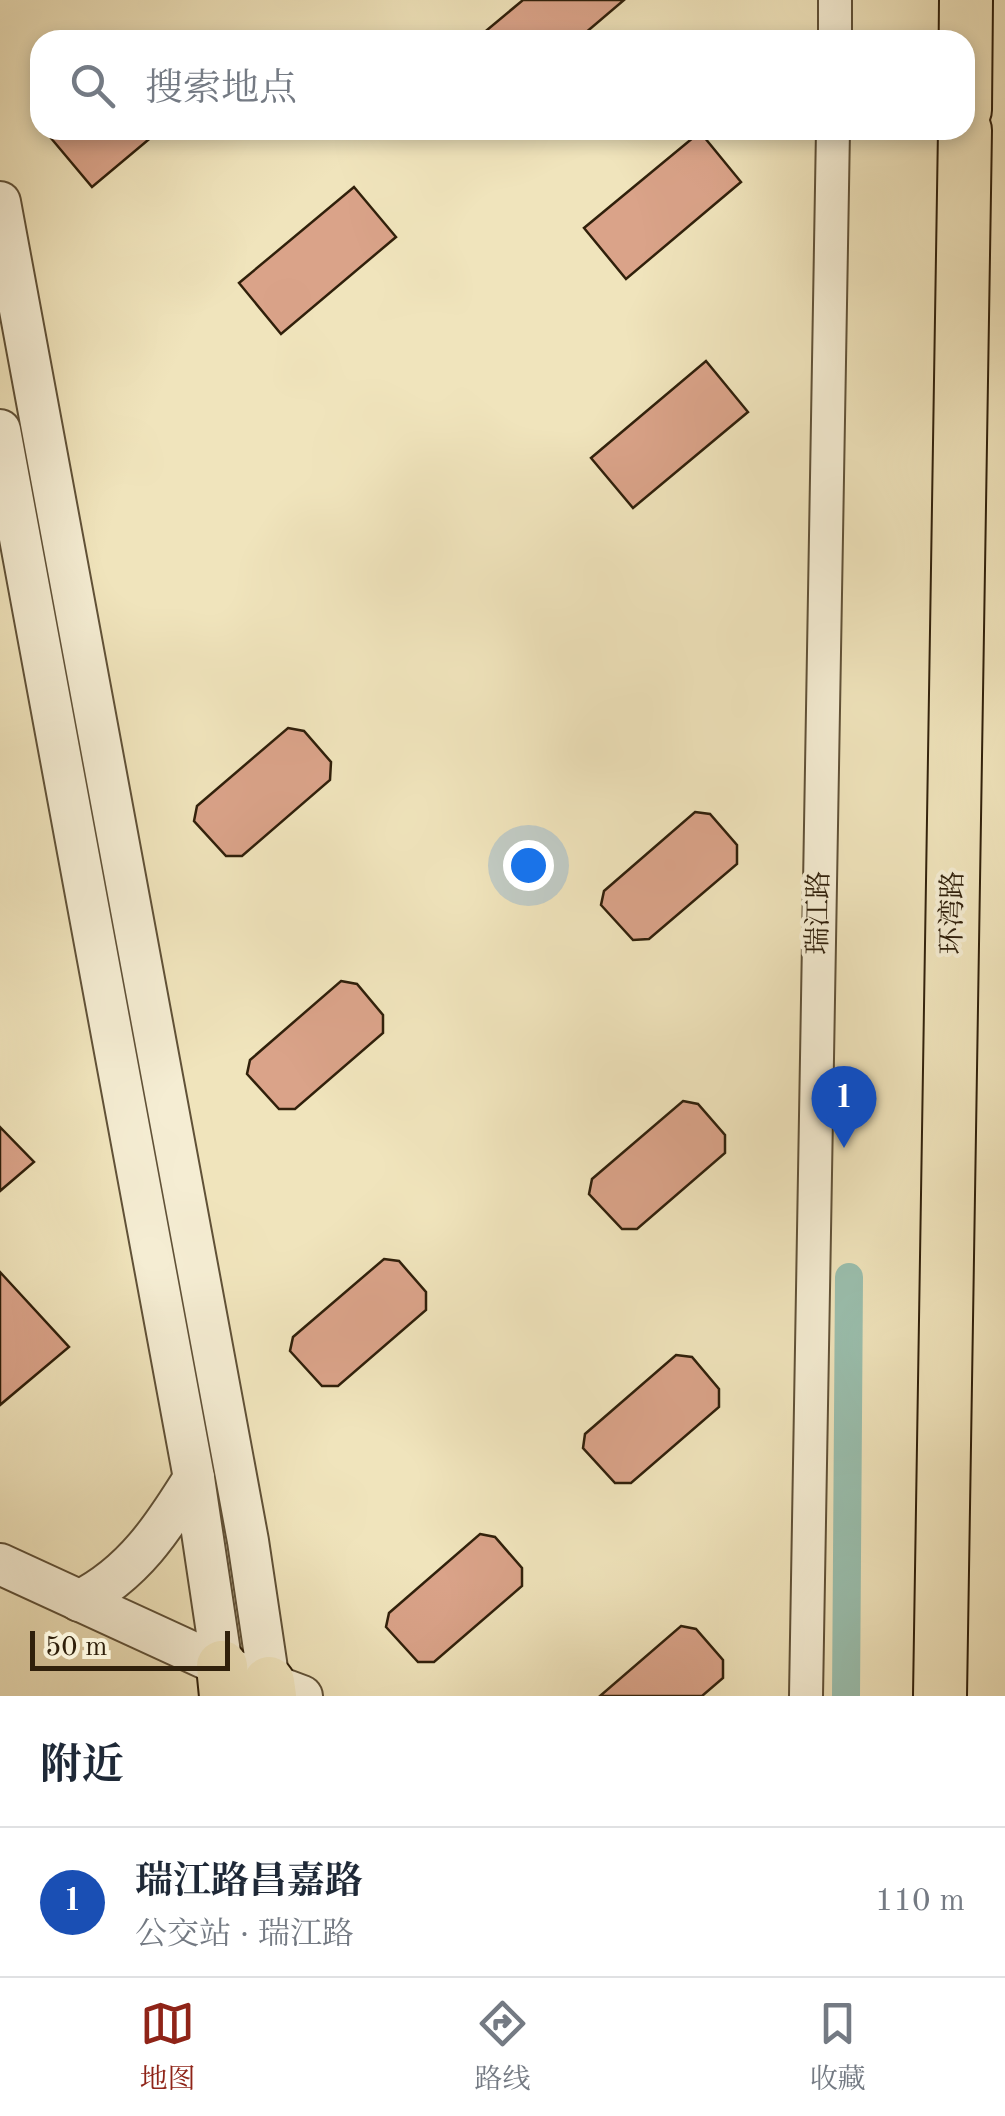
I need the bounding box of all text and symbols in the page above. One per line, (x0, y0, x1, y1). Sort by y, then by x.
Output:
search box (30, 30, 975, 140)
icon: search (65, 58, 120, 113)
text: 搜索地点 (145, 71, 297, 109)
your location (503, 840, 554, 891)
street label: 瑞江路 (802, 871, 835, 955)
street label: 环湾路 (936, 871, 969, 955)
pin: 1 (812, 1066, 876, 1148)
scale bar (30, 1626, 230, 1670)
text: 50 m (45, 1634, 108, 1662)
text: 附近 (40, 1746, 124, 1788)
text: 瑞江路昌嘉路 (135, 1864, 363, 1902)
text: 1 (63, 1886, 82, 1918)
text: 110 m (875, 1886, 965, 1918)
text: 公交站 · 瑞江路 (135, 1920, 354, 1952)
tab: 地图 (139, 1996, 196, 2099)
tab: 路线 (474, 1996, 531, 2099)
tab: 收藏 (809, 1996, 866, 2099)

